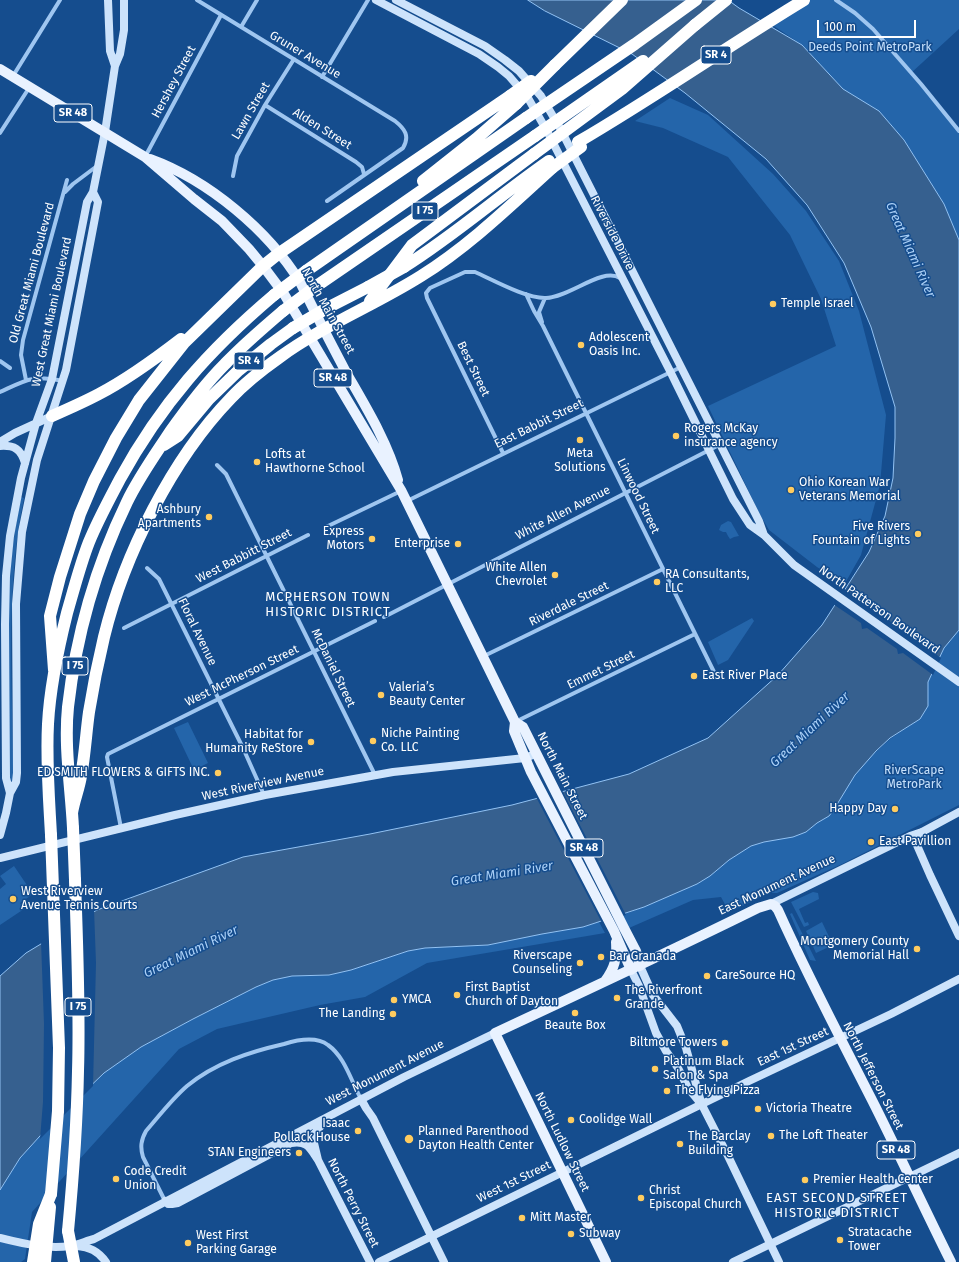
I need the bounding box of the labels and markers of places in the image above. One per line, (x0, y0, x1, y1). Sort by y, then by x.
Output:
place label: Temple Israel (781, 297, 854, 311)
marker: Temple Israel (768, 299, 778, 309)
place label: Adolescent Oasis Inc. (589, 331, 649, 359)
marker: Adolescent Oasis Inc. (576, 340, 586, 350)
place label: Rogers McKay insurance agency (684, 422, 778, 450)
marker: Rogers McKay insurance agency (671, 431, 681, 441)
marker: Meta Solutions (575, 435, 585, 445)
place label: Meta Solutions (554, 447, 606, 475)
place label: Lofts at Hawthorne School (265, 448, 365, 476)
marker: Lofts at Hawthorne School (252, 457, 262, 467)
place label: Ohio Korean War Veterans Memorial (799, 476, 900, 504)
marker: Ohio Korean War Veterans Memorial (786, 485, 796, 495)
place label: Ashbury Apartments (138, 503, 201, 531)
marker: Ashbury Apartments (204, 512, 214, 522)
place label: Five Rivers Fountain of Lights (812, 520, 910, 548)
place label: Express Motors (323, 525, 364, 553)
marker: Five Rivers Fountain of Lights (913, 529, 923, 539)
marker: Express Motors (367, 534, 377, 544)
place label: Enterprise (394, 537, 450, 551)
marker: Enterprise (453, 539, 463, 549)
place label: White Allen Chevrolet (485, 561, 547, 589)
place label: RA Consultants, LLC (665, 568, 750, 596)
marker: White Allen Chevrolet (550, 570, 560, 580)
marker: RA Consultants, LLC (652, 577, 662, 587)
place label: East River Place (702, 669, 788, 683)
marker: East River Place (689, 671, 699, 681)
place label: Valeria’s Beauty Center (389, 681, 465, 709)
marker: Valeria’s Beauty Center (376, 690, 386, 700)
place label: Niche Painting Co. LLC (381, 727, 459, 755)
place label: Habitat for Humanity ReStore (205, 728, 303, 756)
marker: Niche Painting Co. LLC (368, 736, 378, 746)
marker: Habitat for Humanity ReStore (306, 737, 316, 747)
place label: ED SMITH FLOWERS & GIFTS INC. (37, 766, 210, 780)
marker: ED SMITH FLOWERS & GIFTS INC. (213, 768, 223, 778)
place label: Happy Day (829, 802, 887, 816)
marker: Happy Day (890, 804, 900, 814)
place label: East Pavillion (879, 835, 951, 849)
marker: East Pavillion (866, 837, 876, 847)
place label: West Riverview Avenue Tennis Courts (21, 885, 137, 913)
marker: West Riverview Avenue Tennis Courts (8, 894, 18, 904)
place label: Montgomery County Memorial Hall (800, 935, 909, 963)
marker: Montgomery County Memorial Hall (912, 944, 922, 954)
place label: Riverscape Counseling (512, 949, 572, 977)
place label: Bar Granada (609, 950, 676, 964)
marker: Bar Granada (596, 952, 606, 962)
marker: Riverscape Counseling (575, 958, 585, 968)
place label: CareSource HQ (715, 969, 795, 983)
marker: CareSource HQ (702, 971, 712, 981)
place label: First Baptist Church of Dayton (465, 981, 558, 1009)
place label: The Riverfront Grande (625, 984, 702, 1012)
marker: First Baptist Church of Dayton (452, 990, 462, 1000)
place label: YMCA (402, 993, 431, 1007)
marker: The Riverfront Grande (612, 993, 622, 1003)
marker: YMCA (389, 995, 399, 1005)
place label: The Landing (319, 1007, 385, 1021)
marker: Beaute Box (570, 1008, 580, 1018)
marker: The Landing (388, 1009, 398, 1019)
place label: Beaute Box (544, 1019, 606, 1033)
place label: Biltmore Towers (629, 1036, 717, 1050)
marker: Biltmore Towers (720, 1038, 730, 1048)
place label: Platinum Black Salon & Spa (663, 1055, 744, 1083)
marker: Platinum Black Salon & Spa (650, 1064, 660, 1074)
place label: The Flying Pizza (675, 1084, 760, 1098)
marker: The Flying Pizza (662, 1086, 672, 1096)
place label: Victoria Theatre (766, 1102, 852, 1116)
marker: Victoria Theatre (753, 1104, 763, 1114)
place label: Coolidge Wall (579, 1113, 652, 1127)
marker: Coolidge Wall (566, 1115, 576, 1125)
place label: Isaac Pollack House (274, 1117, 350, 1145)
place label: Planned Parenthood Dayton Health Center (418, 1125, 534, 1153)
marker: Isaac Pollack House (353, 1126, 363, 1136)
place label: The Loft Theater (779, 1129, 868, 1143)
place label: The Barclay Building (688, 1130, 750, 1158)
marker: The Loft Theater (766, 1131, 776, 1141)
marker: Planned Parenthood Dayton Health Center (403, 1133, 415, 1145)
marker: The Barclay Building (675, 1139, 685, 1149)
place label: STAN Engineers (208, 1146, 291, 1160)
marker: STAN Engineers (294, 1148, 304, 1158)
place label: Code Credit Union (124, 1165, 187, 1193)
place label: Premier Health Center (813, 1173, 933, 1187)
marker: Code Credit Union (111, 1174, 121, 1184)
marker: Premier Health Center (800, 1175, 810, 1185)
place label: Christ Episcopal Church (649, 1184, 742, 1212)
marker: Christ Episcopal Church (636, 1193, 646, 1203)
place label: Mitt Master (530, 1211, 591, 1225)
marker: Mitt Master (517, 1213, 527, 1223)
place label: Stratacache Tower (848, 1226, 912, 1254)
place label: Subway (579, 1227, 620, 1241)
place label: West First Parking Garage (196, 1229, 277, 1257)
marker: Subway (566, 1229, 576, 1239)
marker: Stratacache Tower (835, 1235, 845, 1245)
marker: West First Parking Garage (183, 1238, 193, 1248)

